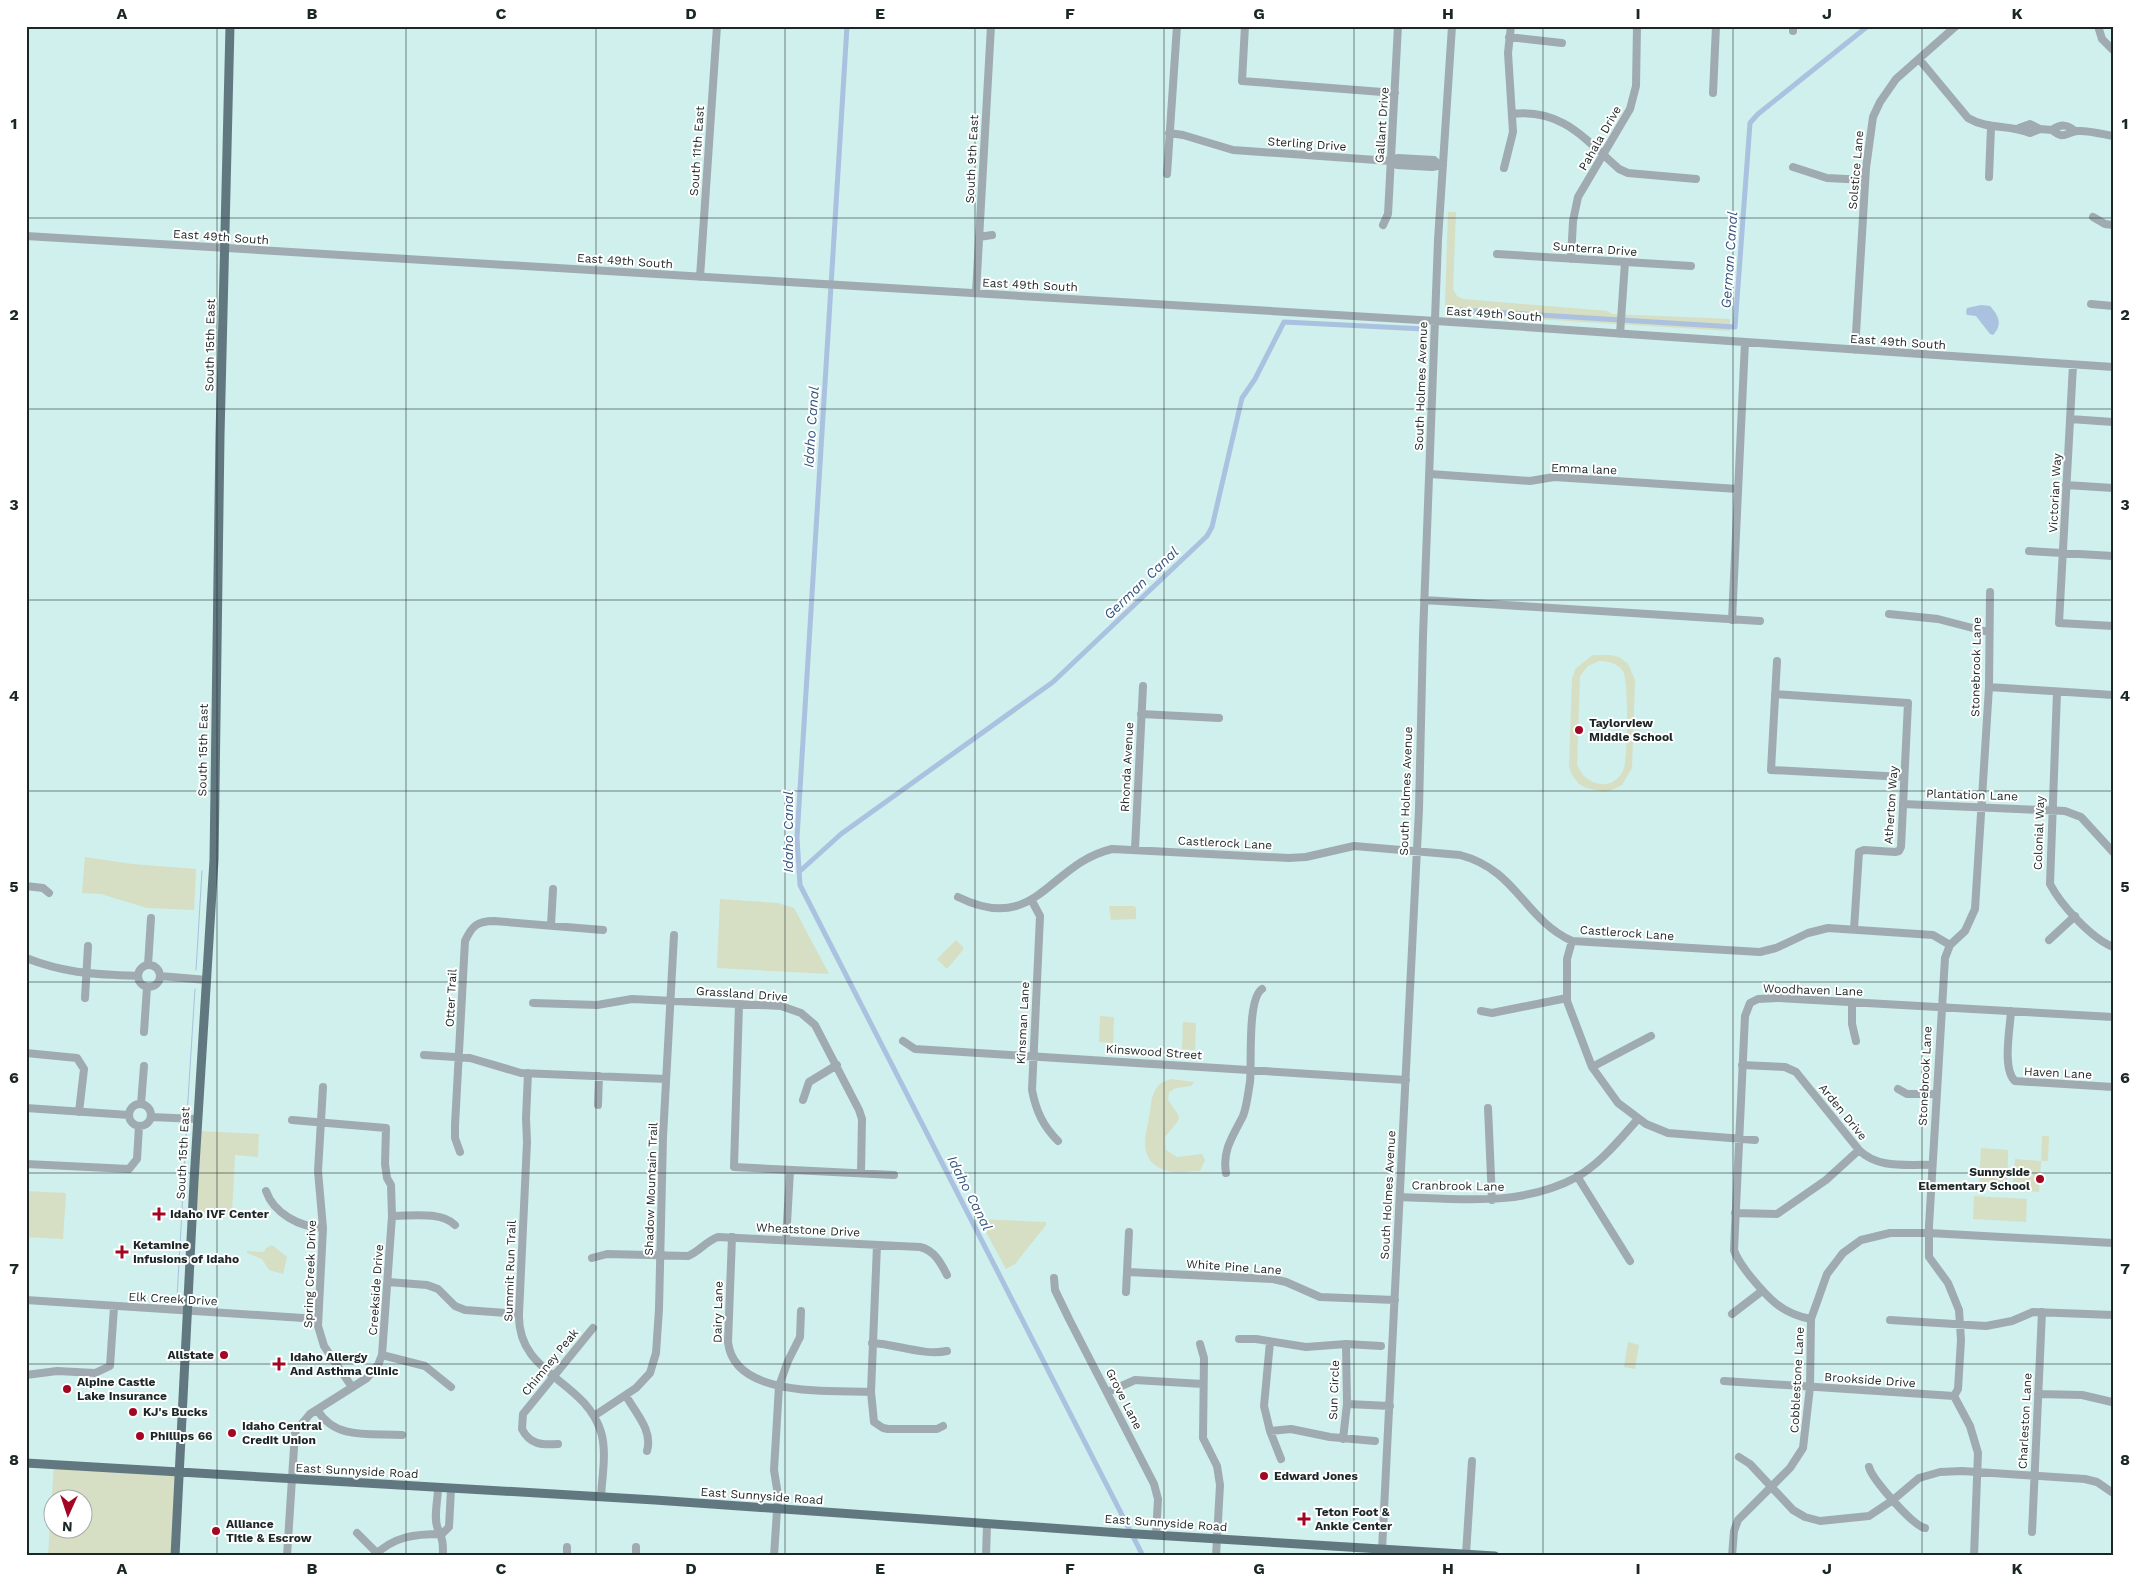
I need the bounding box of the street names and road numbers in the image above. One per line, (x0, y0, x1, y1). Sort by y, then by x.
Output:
street label: Gallant Drive (1372, 87, 1392, 163)
street label: Pahala Drive (1576, 103, 1624, 173)
street label: South 11th East (687, 105, 707, 197)
street label: South 9th East (963, 114, 981, 204)
street label: Solstice Lane (1846, 130, 1866, 210)
street label: Sterling Drive (1267, 134, 1347, 154)
street label: East 49th South (173, 227, 269, 247)
street label: Sunterra Drive (1552, 239, 1638, 259)
street label: East 49th South (577, 251, 673, 271)
street label: East 49th South (982, 275, 1078, 295)
street label: South 15th East (202, 299, 218, 391)
street label: East 49th South (1446, 304, 1542, 324)
street label: South Holmes Avenue (1412, 321, 1430, 451)
street label: East 49th South (1850, 332, 1946, 352)
street label: Victorian Way (2046, 452, 2064, 533)
street label: Emma lane (1551, 461, 1617, 477)
street label: Stonebrook Lane (1968, 617, 1984, 717)
street label: South 15th East (195, 704, 211, 796)
street label: Rhonda Avenue (1118, 722, 1136, 812)
street label: South Holmes Avenue (1397, 726, 1415, 856)
street label: Atherton Way (1881, 765, 1901, 845)
street label: Plantation Lane (1926, 786, 2018, 804)
street label: Colonial Way (2031, 795, 2047, 870)
street label: Castlerock Lane (1177, 834, 1273, 852)
street label: Castlerock Lane (1579, 923, 1675, 943)
street label: Otter Trail (442, 968, 460, 1028)
street label: Kinsman Lane (1014, 981, 1032, 1065)
street label: Woodhaven Lane (1763, 981, 1863, 999)
street label: Grassland Drive (696, 984, 789, 1004)
street label: Stonebrook Lane (1915, 1026, 1935, 1126)
street label: Kinswood Street (1105, 1042, 1203, 1062)
street label: Haven Lane (2024, 1064, 2093, 1082)
street label: Arden Drive (1816, 1081, 1870, 1143)
street label: South 15th East (174, 1106, 192, 1200)
street label: Shadow Mountain Trail (642, 1122, 660, 1256)
street label: South Holmes Avenue (1378, 1130, 1398, 1260)
street label: Cranbrook Lane (1412, 1178, 1505, 1194)
street label: Spring Creek Drive (301, 1220, 319, 1328)
street label: Summit Run Trail (501, 1220, 519, 1322)
street label: Wheatstone Drive (756, 1220, 861, 1240)
street label: Creekside Drive (366, 1244, 386, 1336)
street label: White Pine Lane (1186, 1257, 1282, 1277)
street label: Dairy Lane (710, 1281, 726, 1343)
street label: Elk Creek Drive (128, 1290, 218, 1308)
street label: Chimney Peak (519, 1326, 581, 1398)
street label: Cobblestone Lane (1787, 1326, 1807, 1433)
street label: Sun Circle (1326, 1360, 1342, 1420)
street label: Grove Lane (1103, 1366, 1145, 1432)
street label: Brookside Drive (1824, 1370, 1916, 1390)
street label: Charleston Lane (2015, 1372, 2035, 1469)
street label: East Sunnyside Road (295, 1461, 419, 1481)
street label: East Sunnyside Road (700, 1485, 824, 1507)
street label: East Sunnyside Road (1104, 1512, 1228, 1534)

